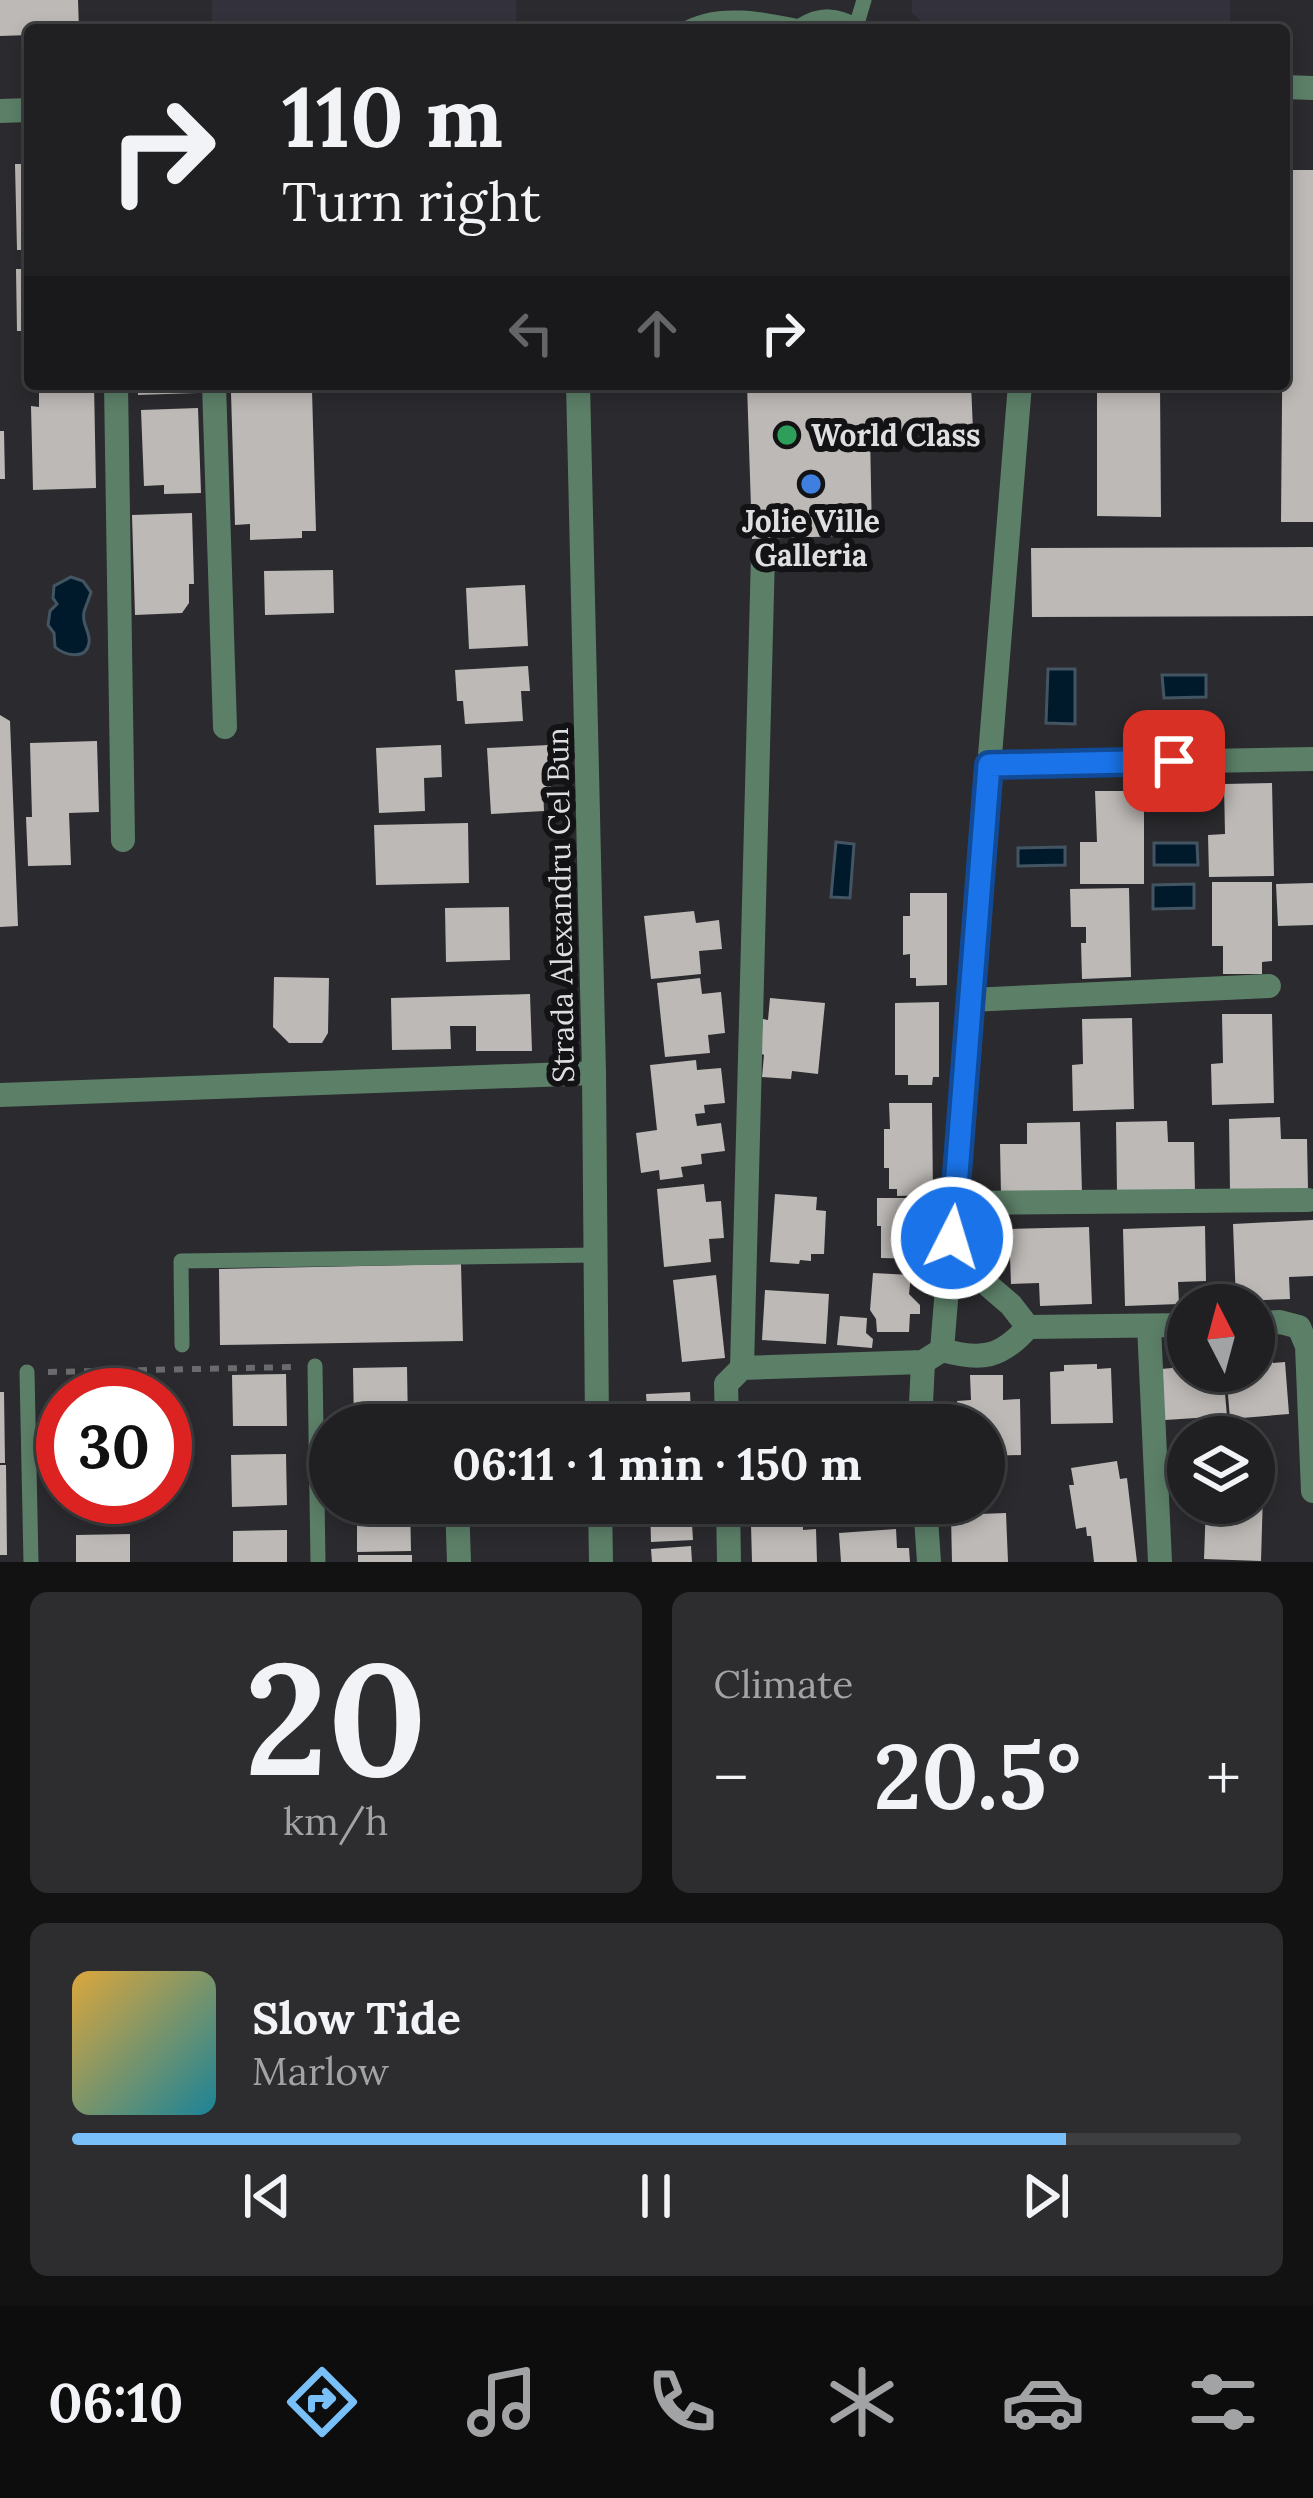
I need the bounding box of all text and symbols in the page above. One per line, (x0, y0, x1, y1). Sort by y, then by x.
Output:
text: 110 m (282, 62, 503, 170)
icon: right (84, 72, 240, 228)
text: Turn right (282, 167, 541, 236)
icon: left (498, 300, 564, 366)
icon: ahead (624, 300, 690, 366)
icon: right (750, 300, 816, 366)
place label: World Class (811, 416, 981, 454)
marker: World Class (774, 422, 800, 448)
marker: Jolie Ville Galleria (798, 471, 824, 497)
place label: Jolie Ville Galleria (742, 502, 880, 574)
pin (1123, 710, 1225, 812)
street label: Strada Alexandru Cel Bun (538, 727, 582, 1083)
icon: arrive (1141, 728, 1207, 794)
position arrow (889, 1175, 1015, 1301)
north arrow (1167, 1284, 1275, 1392)
map controls (1167, 1284, 1275, 1524)
speed limit sign: 30 (36, 1368, 192, 1524)
button: layers (1167, 1416, 1275, 1524)
text: 06:11 · 1 min · 150 m (452, 1435, 862, 1492)
text: 20 (245, 1618, 427, 1818)
text: Climate (714, 1659, 853, 1709)
text: 20.5° (873, 1718, 1081, 1834)
text: − (714, 1735, 748, 1819)
text: + (1206, 1735, 1241, 1819)
text: km/h (283, 1796, 388, 1846)
text: Slow Tide (252, 1989, 461, 2046)
text: Marlow (252, 2046, 389, 2096)
icon: previous (234, 2163, 300, 2229)
icon: pause (623, 2163, 689, 2229)
icon: next (1013, 2163, 1079, 2229)
icon: directions (280, 2360, 364, 2444)
icon: music (460, 2360, 544, 2444)
icon: phone (640, 2360, 724, 2444)
icon: climate (820, 2360, 904, 2444)
icon: car (1001, 2360, 1085, 2444)
icon: filters (1181, 2360, 1265, 2444)
text: 06:10 (48, 2368, 183, 2437)

